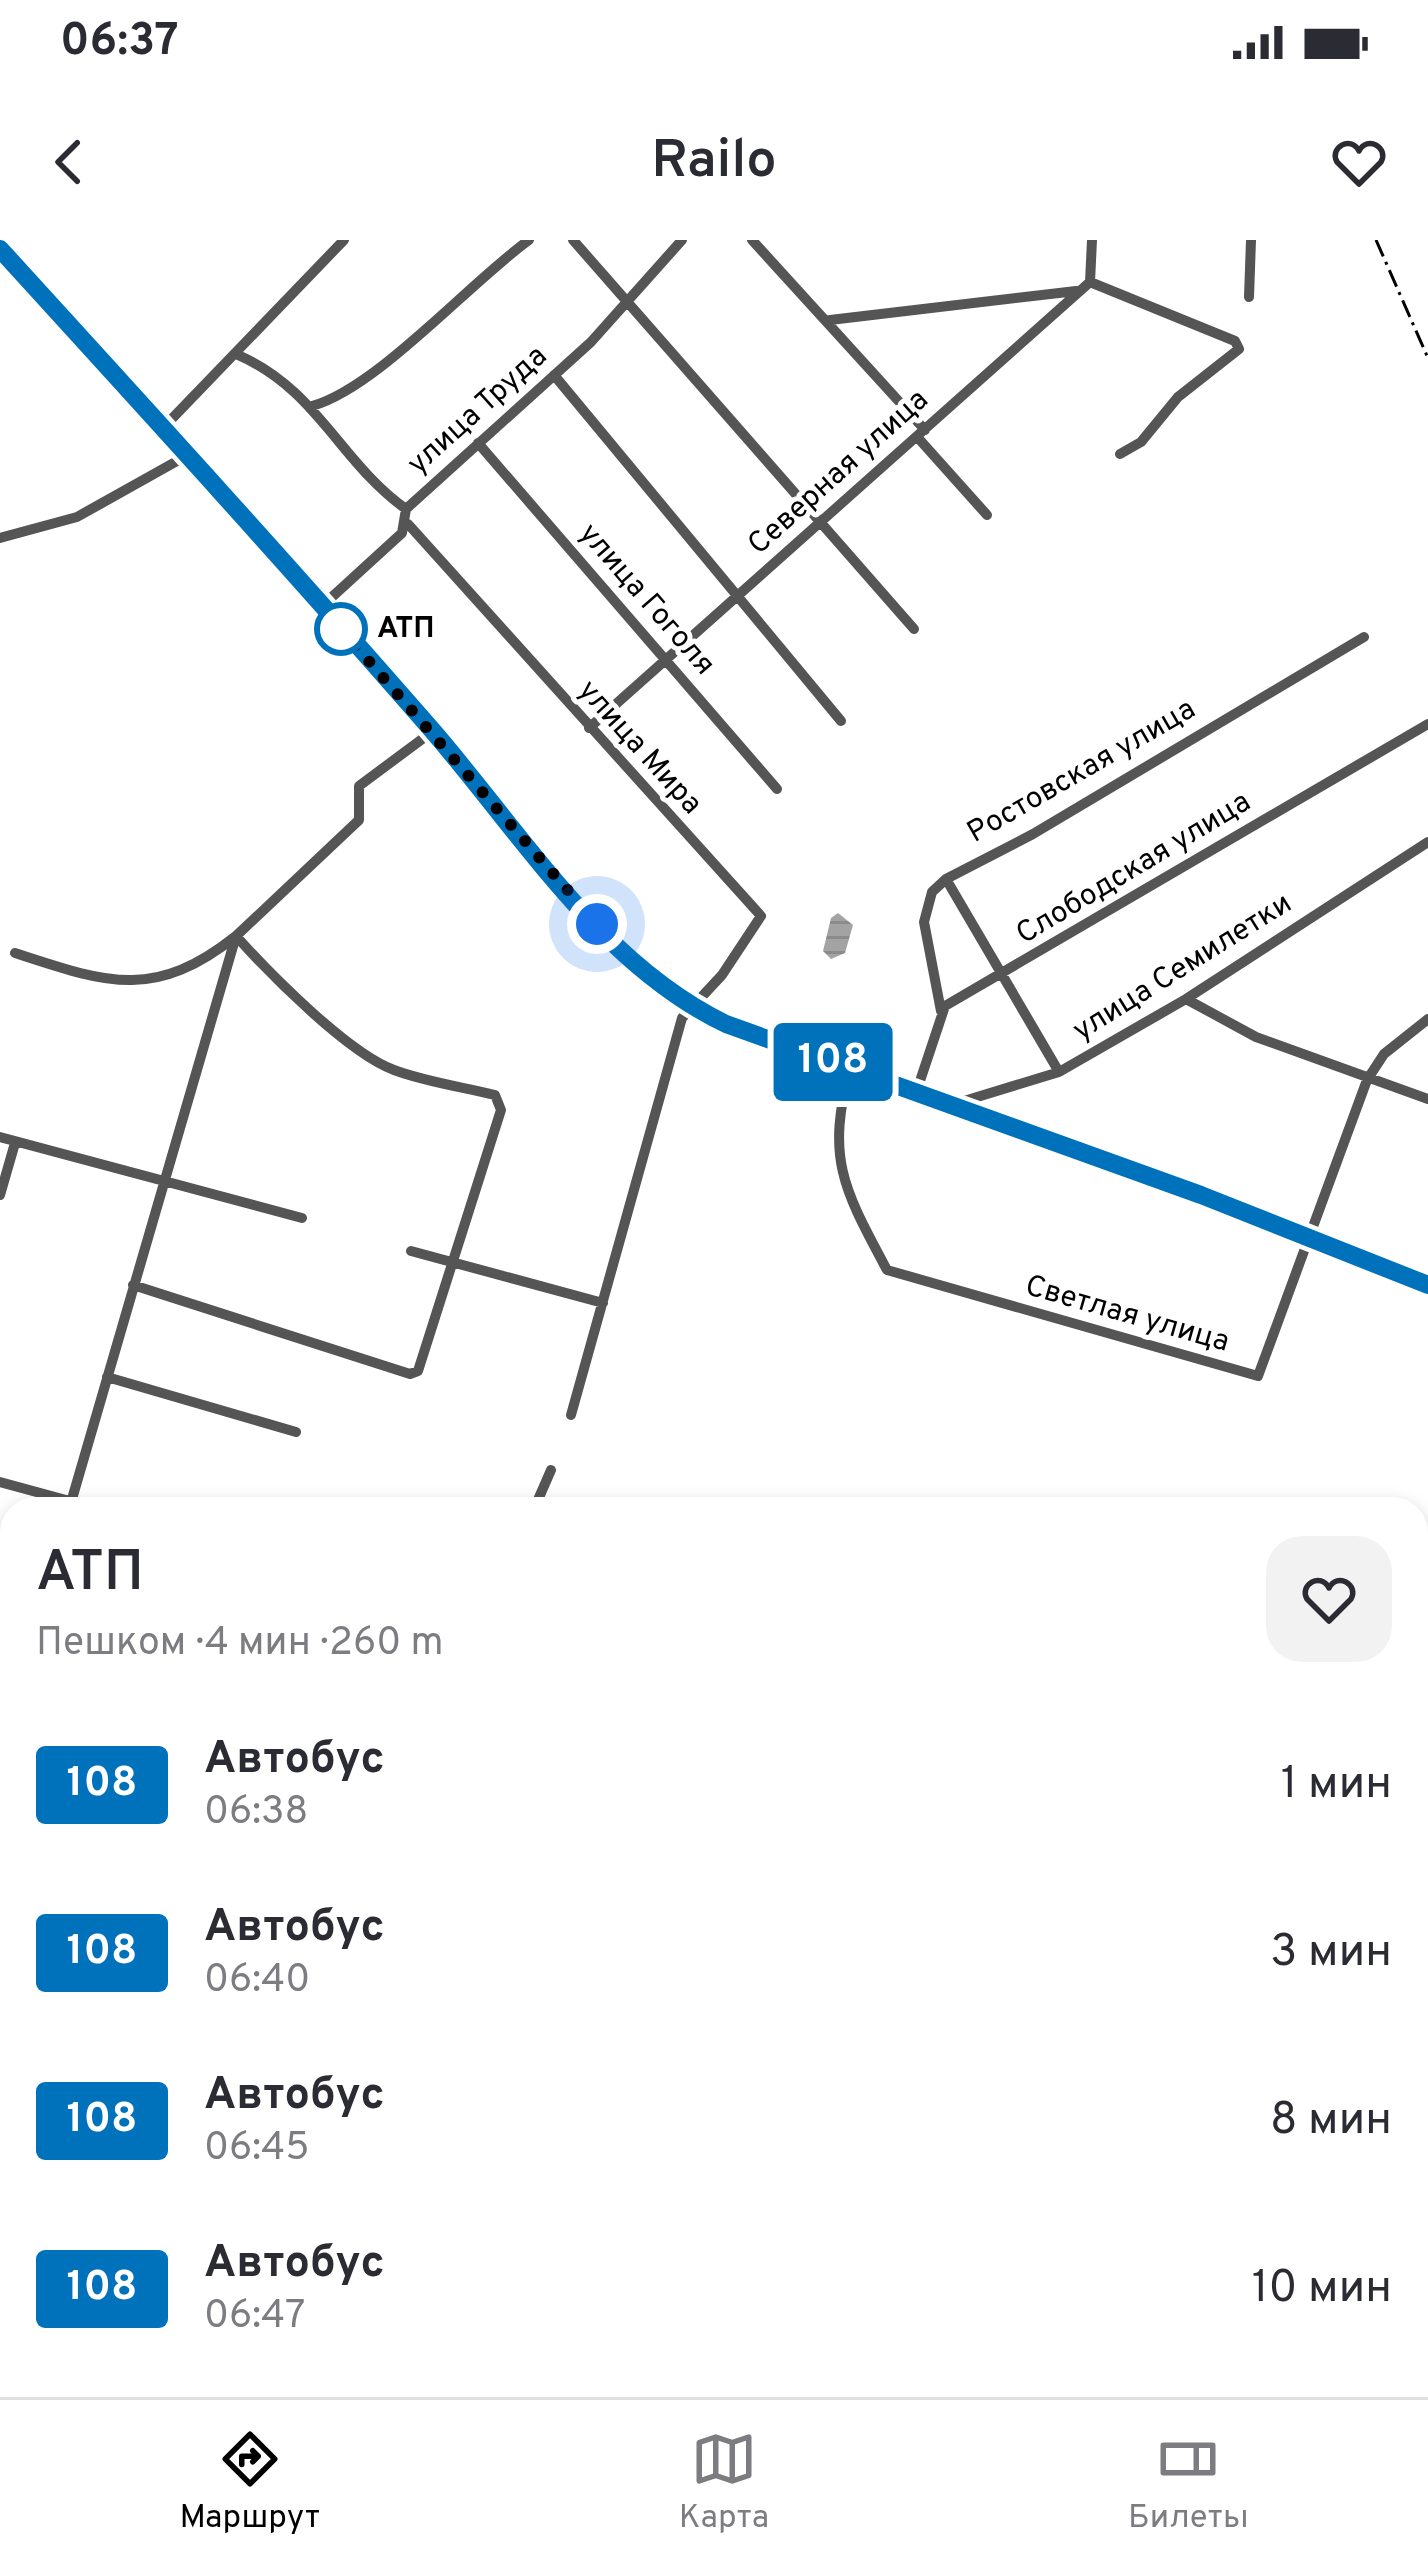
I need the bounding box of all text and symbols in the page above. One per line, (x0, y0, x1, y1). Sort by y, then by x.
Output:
text: 06:37 (60, 14, 179, 71)
text: Railo (651, 128, 777, 197)
icon: back (36, 129, 102, 195)
icon: heart (1326, 129, 1392, 195)
street label: улица Труда (400, 339, 556, 483)
street label: Северная улица (741, 382, 937, 564)
street label: улица Гоголя (570, 516, 722, 684)
marker: АТП (316, 604, 366, 654)
place label: АТП (377, 611, 435, 648)
street label: улица Мира (569, 673, 709, 823)
street label: Ростовская улица (961, 692, 1203, 852)
street label: Слободская улица (1010, 784, 1258, 954)
street label: улица Семилетки (1067, 886, 1299, 1050)
your location (567, 894, 627, 954)
line badge: 108 (764, 1023, 902, 1101)
text: 108 (798, 1035, 868, 1088)
street label: Светлая улица (1021, 1268, 1233, 1362)
button: heart (1266, 1536, 1392, 1662)
text: АТП (36, 1539, 144, 1611)
text: Пешком · 4 мин · 260 m (36, 1620, 444, 1669)
text: Автобус (204, 1732, 385, 1789)
text: 1 мин (1281, 1757, 1392, 1814)
text: 108 (67, 1758, 137, 1811)
text: 06:38 (204, 1789, 308, 1838)
text: Автобус (204, 1900, 385, 1957)
text: 3 мин (1270, 1925, 1392, 1982)
text: 108 (67, 1926, 137, 1979)
text: 06:40 (204, 1957, 310, 2006)
text: Автобус (204, 2068, 385, 2125)
text: 8 мин (1270, 2093, 1392, 2150)
text: 108 (67, 2094, 137, 2147)
text: 06:45 (204, 2125, 310, 2174)
text: Автобус (204, 2236, 385, 2293)
text: 10 мин (1252, 2261, 1392, 2318)
text: 108 (67, 2262, 137, 2315)
text: 06:47 (204, 2293, 305, 2342)
tab: Маршрут (179, 2426, 320, 2540)
tab: Карта (679, 2426, 769, 2540)
tab: Билеты (1128, 2426, 1249, 2540)

